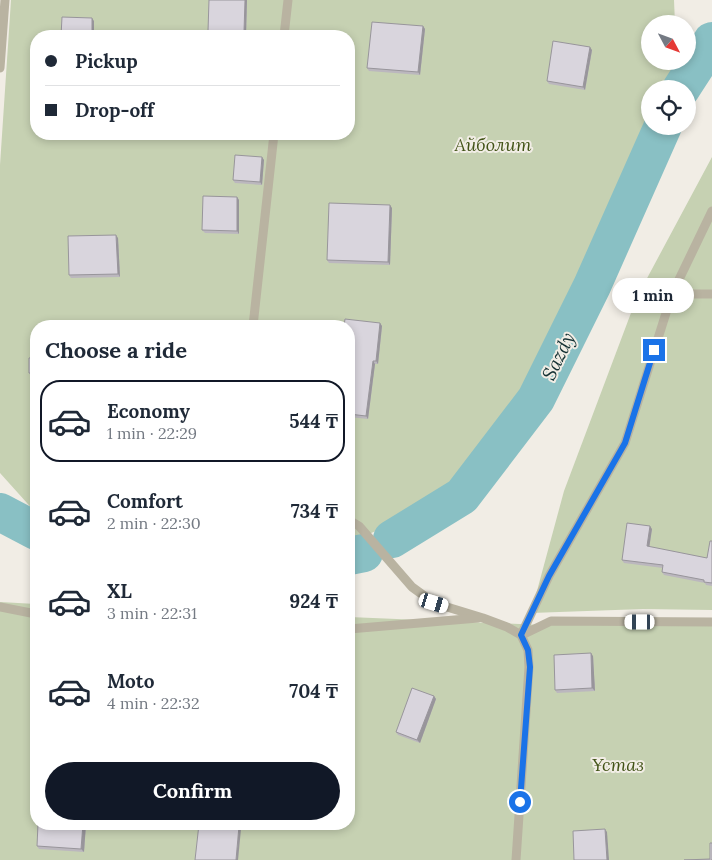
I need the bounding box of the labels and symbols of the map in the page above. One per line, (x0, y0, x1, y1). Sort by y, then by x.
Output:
north arrow (641, 15, 696, 70)
park label: Айболит (454, 133, 532, 156)
callout: 1 min (613, 278, 695, 312)
water label: Sazdy (536, 328, 580, 384)
route end (643, 339, 665, 361)
car (417, 591, 450, 615)
car (625, 615, 655, 630)
park label: Ұстаз (592, 753, 644, 776)
route start (509, 791, 531, 813)

